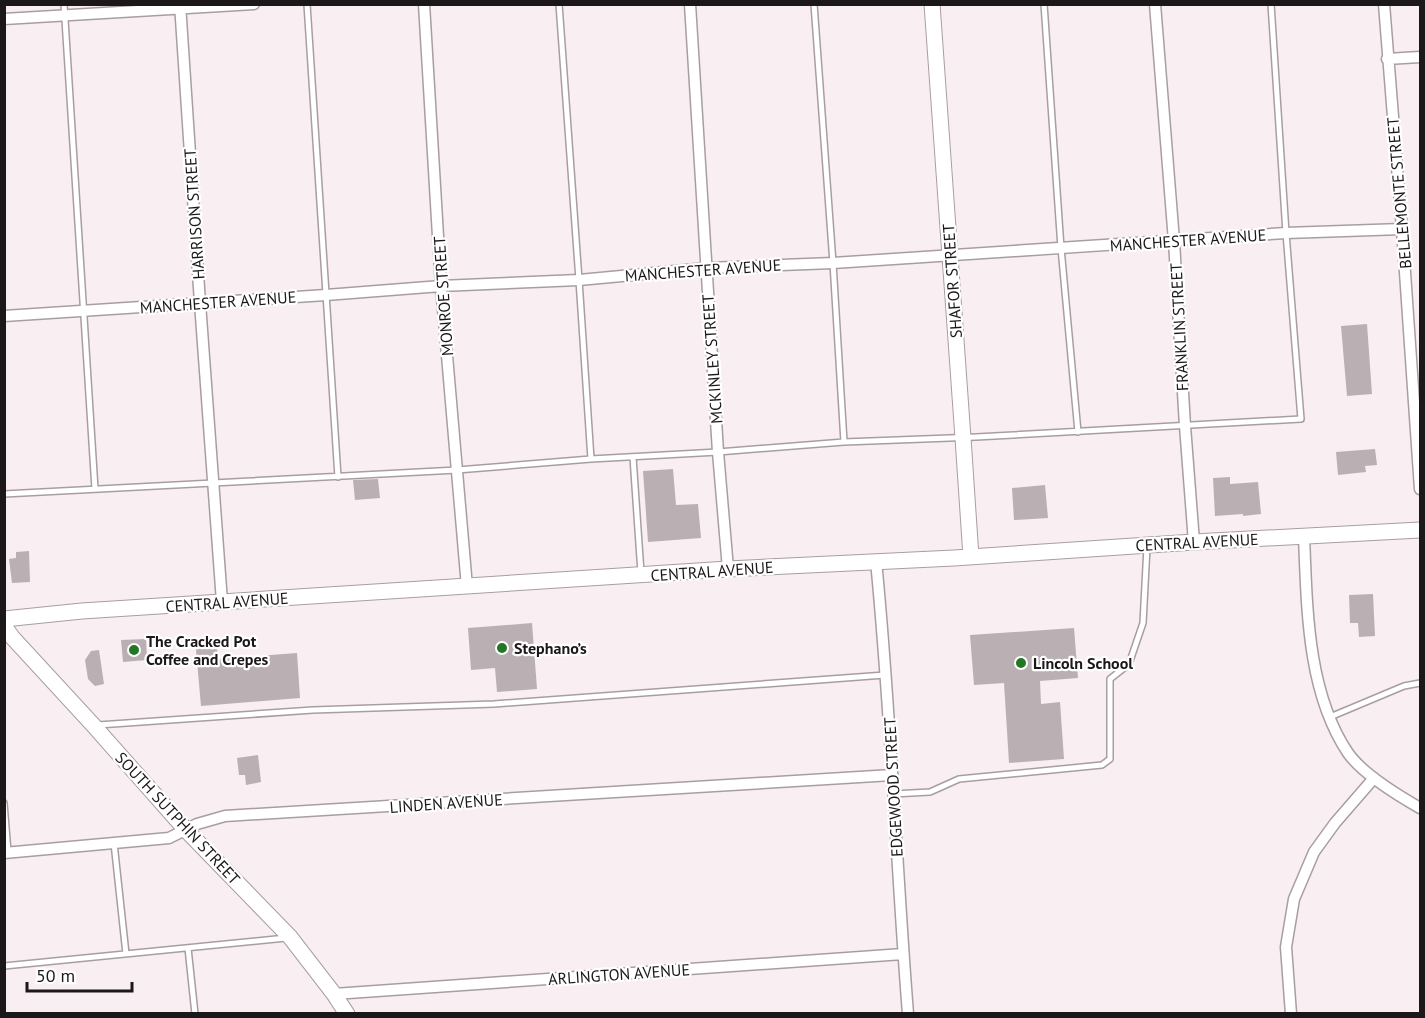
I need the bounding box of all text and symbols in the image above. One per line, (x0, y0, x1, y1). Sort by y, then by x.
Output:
street label: BELLEMONTE STREET (1382, 116, 1416, 270)
street label: HARRISON STREET (179, 148, 209, 280)
street label: SHAFOR STREET (938, 223, 966, 339)
street label: MANCHESTER AVENUE (1109, 225, 1267, 255)
street label: MONROE STREET (429, 235, 457, 357)
street label: MANCHESTER AVENUE (624, 255, 782, 285)
street label: FRANKLIN STREET (1166, 262, 1192, 392)
street label: MANCHESTER AVENUE (139, 287, 297, 317)
street label: MCKINLEY STREET (697, 294, 726, 424)
street label: CENTRAL AVENUE (1135, 529, 1259, 555)
street label: CENTRAL AVENUE (650, 557, 774, 585)
street label: CENTRAL AVENUE (165, 588, 289, 616)
place label: The Cracked Pot Coffee and Crepes (146, 631, 269, 669)
place label: Stephano’s (514, 638, 587, 658)
marker: Stephano’s (495, 641, 509, 655)
marker: The Cracked Pot Coffee and Crepes (127, 643, 141, 657)
place label: Lincoln School (1033, 653, 1133, 673)
marker: Lincoln School (1014, 656, 1028, 670)
street label: EDGEWOOD STREET (879, 717, 907, 857)
street label: SOUTH SUTPHIN STREET (111, 748, 245, 888)
street label: LINDEN AVENUE (389, 789, 503, 817)
scale bar (27, 955, 132, 993)
street label: ARLINGTON AVENUE (547, 959, 691, 989)
text: 50 m (36, 964, 75, 987)

